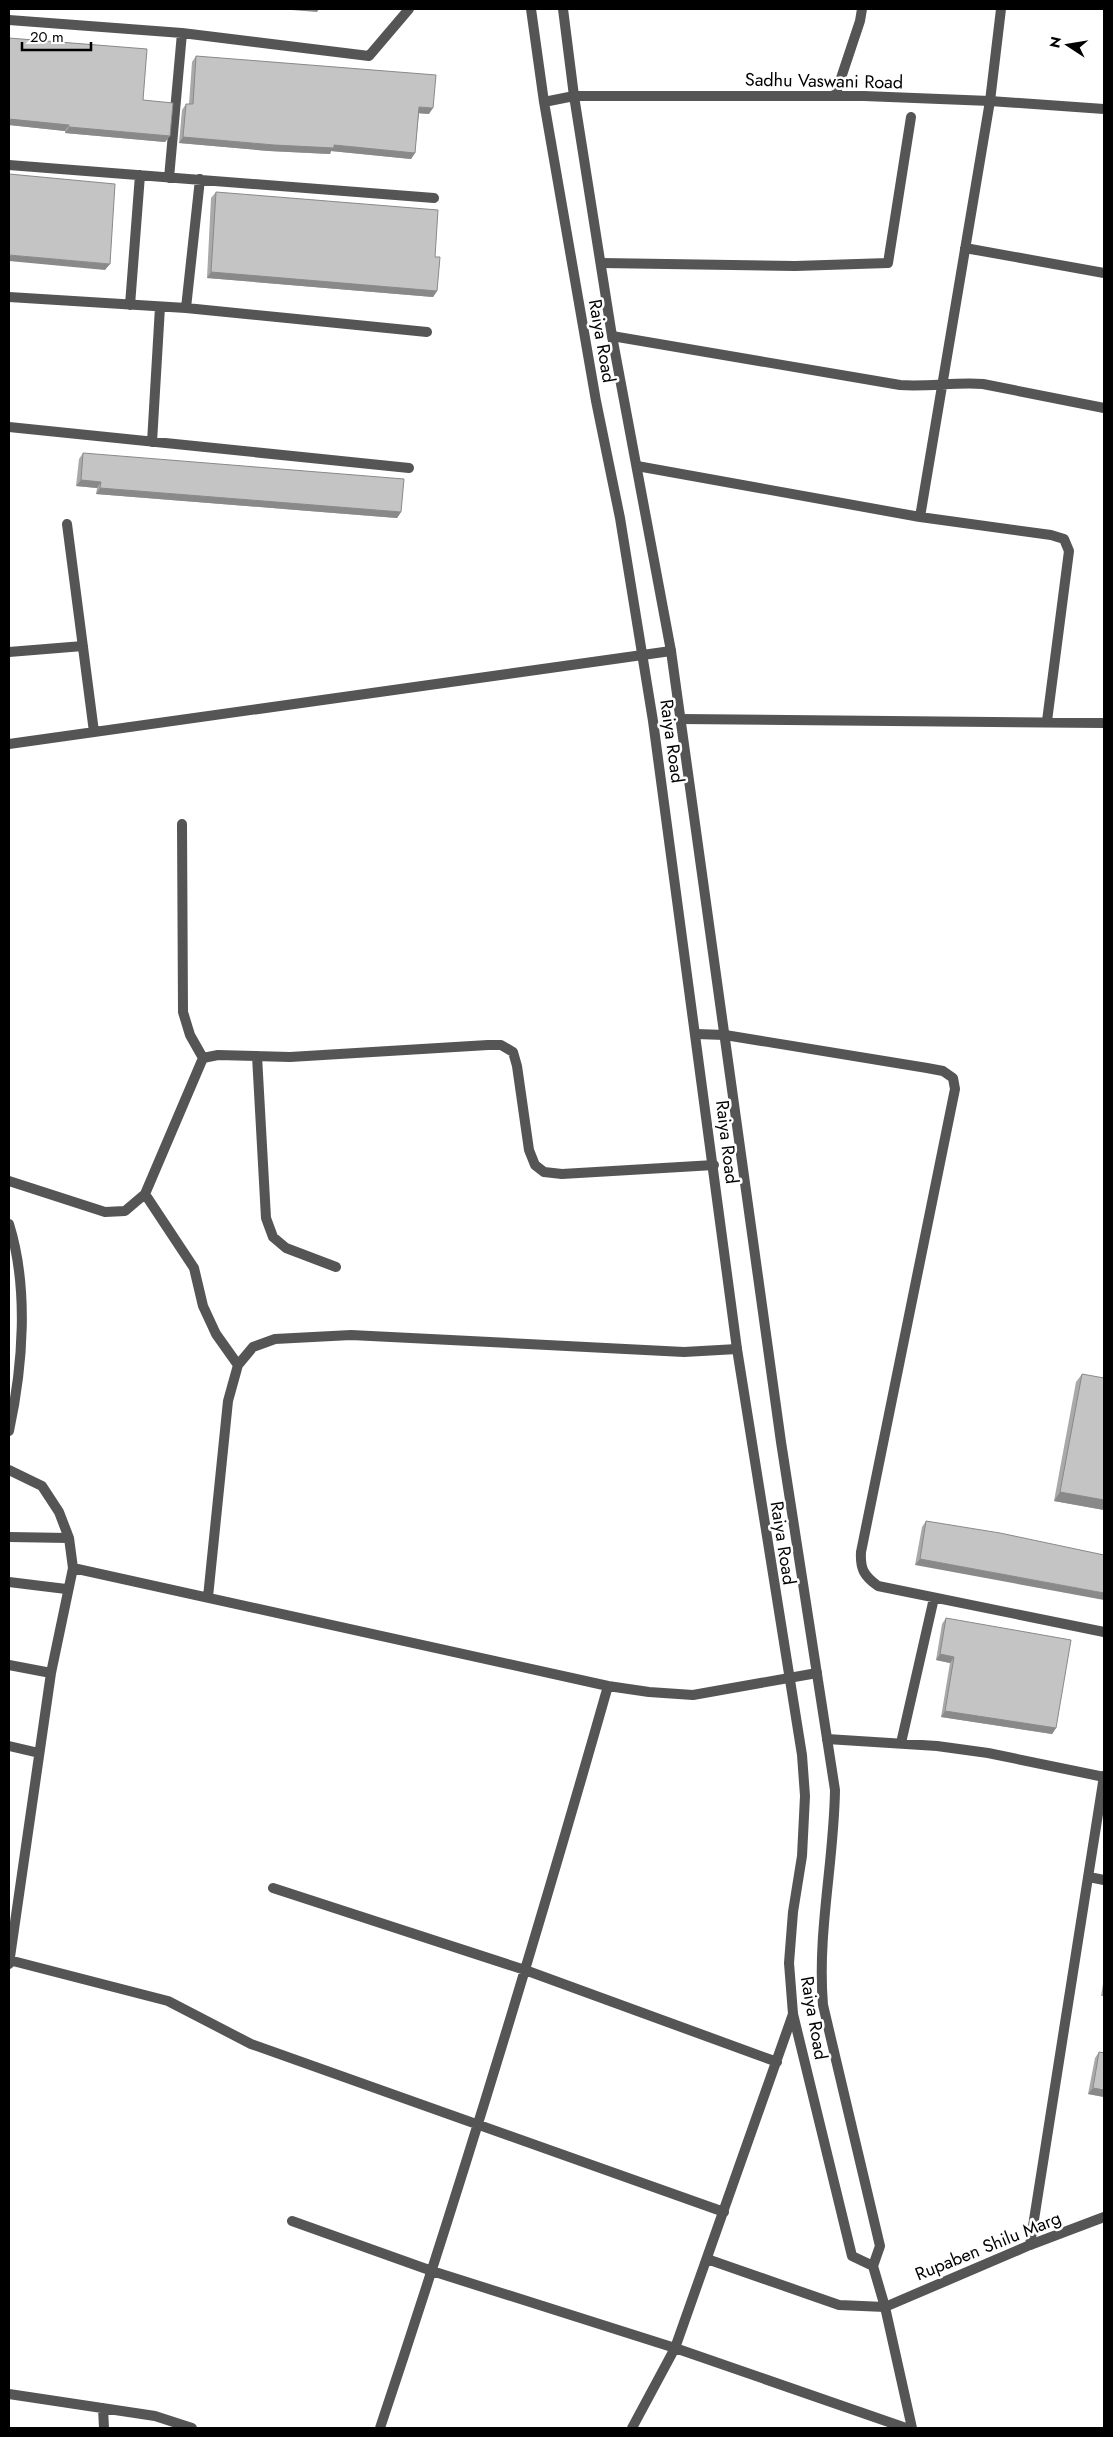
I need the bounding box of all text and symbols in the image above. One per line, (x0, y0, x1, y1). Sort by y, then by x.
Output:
scale bar (22, 20, 91, 52)
north arrow (1043, 20, 1093, 70)
text: 20 m (30, 26, 64, 48)
text: N (1044, 35, 1066, 50)
street label: Sadhu Vaswani Road (745, 67, 903, 95)
street label: Raiya Road (582, 297, 622, 385)
street label: Raiya Road (653, 697, 691, 785)
street label: Raiya Road (709, 1099, 745, 1185)
street label: Raiya Road (764, 1499, 802, 1587)
street label: Raiya Road (794, 1974, 834, 2062)
street label: Rupaben Shilu Marg (911, 2205, 1065, 2287)

